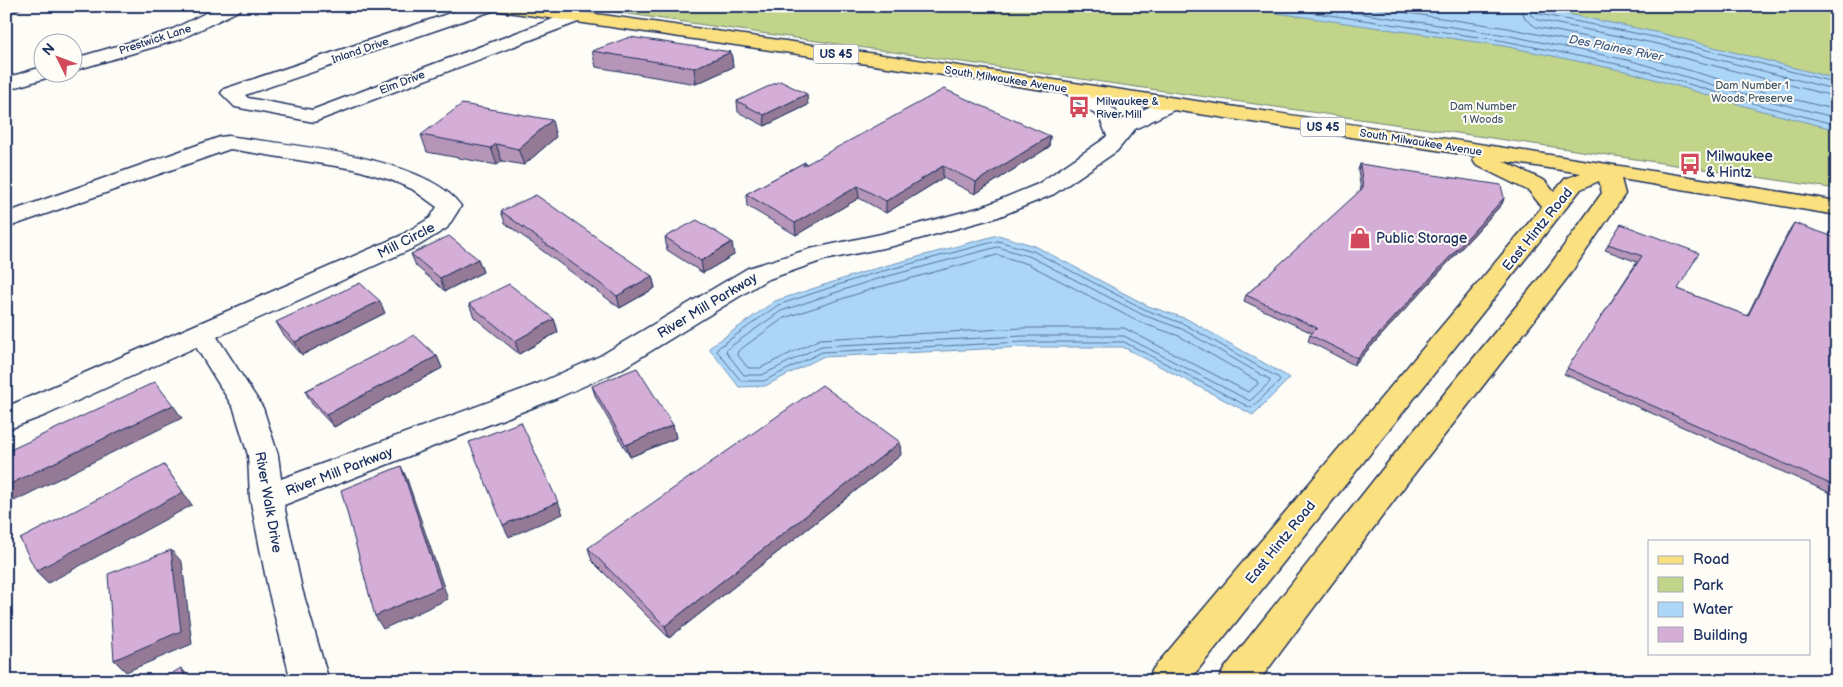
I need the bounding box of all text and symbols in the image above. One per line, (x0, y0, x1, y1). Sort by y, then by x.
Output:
street label: Prestwick Lane (117, 22, 193, 57)
north arrow (32, 32, 82, 82)
water label: Des Plaines River (1568, 32, 1666, 65)
street label: Inland Drive (330, 34, 391, 66)
text: N (39, 40, 59, 59)
road number: US 45 (814, 44, 858, 64)
street label: South Milwaukee Avenue (944, 63, 1068, 96)
street label: Elm Drive (378, 68, 427, 97)
park label: Dam Number 1 Woods Preserve (1711, 79, 1793, 105)
bus stop icon: Milwaukee & River Mill (1066, 94, 1092, 120)
place label: Milwaukee & River Mill (1096, 95, 1159, 121)
park label: Dam Number 1 Woods (1450, 100, 1517, 126)
road number: US 45 (1300, 118, 1346, 136)
street label: South Milwaukee Avenue (1359, 126, 1483, 159)
place label: Milwaukee & Hintz (1706, 148, 1773, 181)
bus stop icon: Milwaukee & Hintz (1677, 151, 1703, 177)
street label: East Hintz Road (1499, 184, 1576, 274)
street label: Mill Circle (375, 219, 438, 262)
shop icon: Public Storage (1347, 225, 1373, 251)
place label: Public Storage (1376, 230, 1467, 247)
street label: River Mill Parkway (654, 269, 761, 342)
street label: River Mill Parkway (283, 443, 396, 500)
street label: River Walk Drive (251, 450, 286, 554)
street label: East Hintz Road (1242, 497, 1319, 587)
legend (1648, 540, 1810, 654)
text: Road (1693, 550, 1729, 569)
text: Park (1693, 576, 1724, 595)
text: Water (1693, 600, 1733, 619)
text: Building (1693, 626, 1748, 645)

